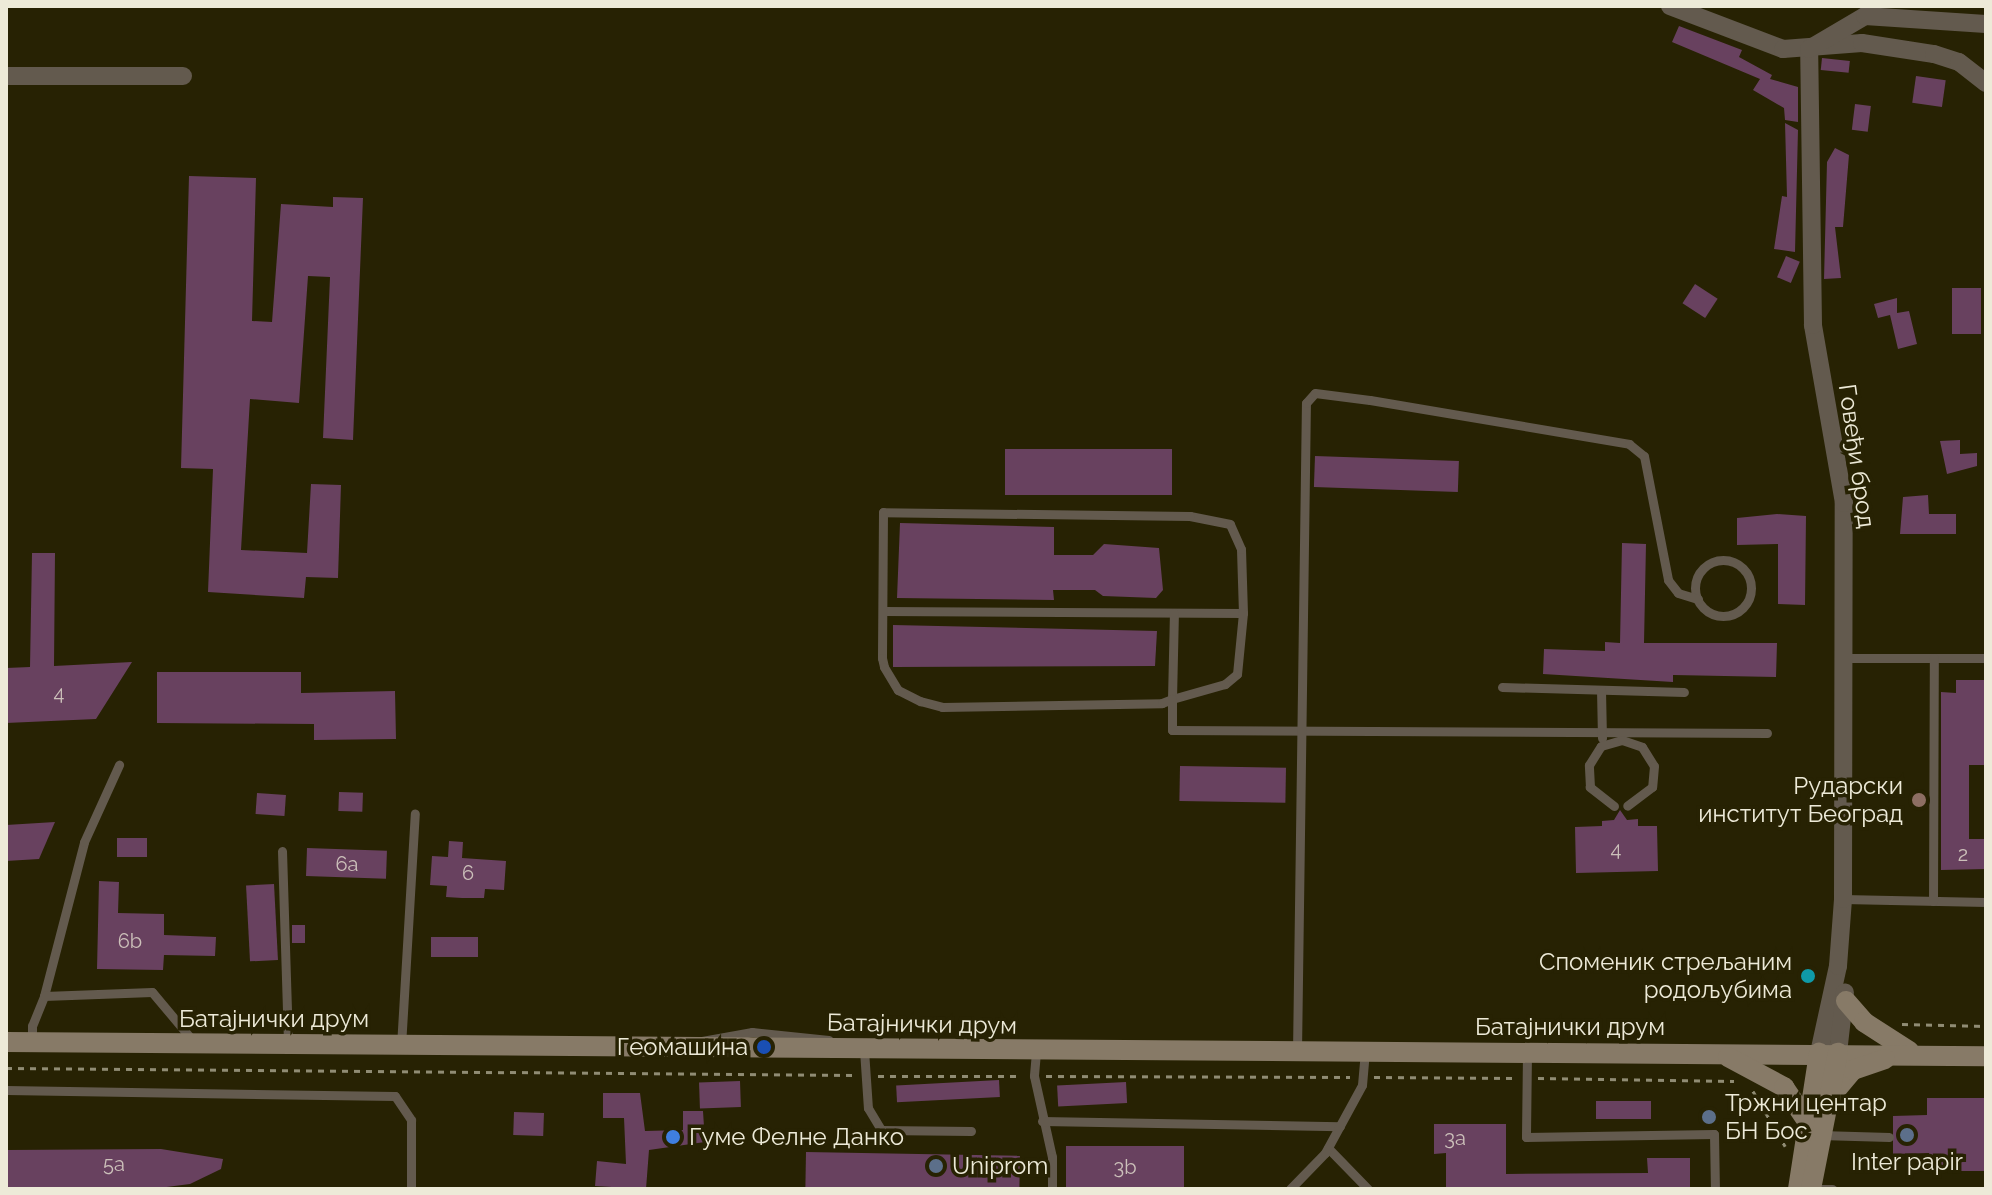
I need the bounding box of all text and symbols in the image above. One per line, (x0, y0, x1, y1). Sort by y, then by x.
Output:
street label: Говеђи брод (1833, 382, 1881, 530)
house number: 4 (54, 681, 64, 705)
place label: Рударски институт Београд (1698, 772, 1903, 828)
marker: Рударски институт Београд (1910, 791, 1928, 809)
house number: 4 (1611, 837, 1621, 861)
house number: 2 (1958, 842, 1968, 866)
house number: 6a (336, 852, 358, 876)
house number: 6 (462, 861, 474, 885)
house number: 6b (118, 929, 142, 953)
place label: Споменик стрељаним родољубима (1539, 948, 1792, 1004)
marker: Споменик стрељаним родољубима (1799, 967, 1817, 985)
street label: Батајнички друм (179, 1005, 369, 1033)
street label: Батајнички друм (827, 1008, 1017, 1040)
street label: Батајнички друм (1475, 1013, 1665, 1041)
place label: Геомашина (617, 1033, 748, 1061)
marker: Геомашина (755, 1038, 773, 1056)
place label: Тржни центар БН Бос (1725, 1089, 1887, 1145)
marker: Тржни центар БН Бос (1700, 1108, 1718, 1126)
place label: Гуме Фелне Данко (689, 1123, 904, 1151)
house number: 3a (1444, 1126, 1466, 1150)
marker: Inter papir (1898, 1126, 1916, 1144)
marker: Гуме Фелне Данко (664, 1128, 682, 1146)
place label: Inter papir (1851, 1148, 1963, 1176)
house number: 5a (103, 1152, 125, 1176)
place label: Uniprom (952, 1152, 1048, 1180)
house number: 3b (1113, 1155, 1137, 1179)
marker: Uniprom (927, 1157, 945, 1175)

